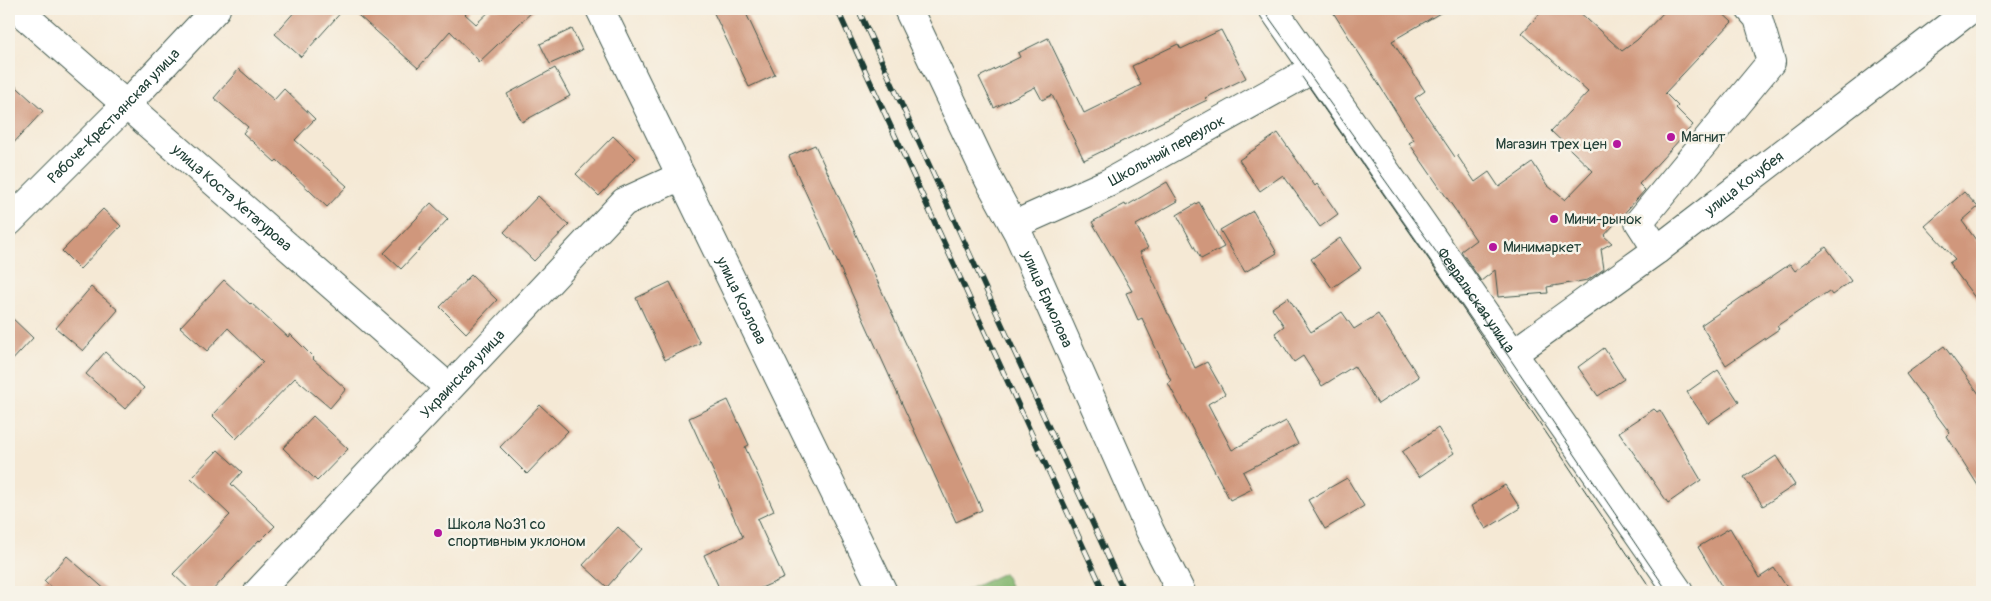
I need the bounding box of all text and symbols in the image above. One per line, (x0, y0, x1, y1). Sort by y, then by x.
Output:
street label: Рабоче-Крестьянская улица (43, 44, 184, 188)
street label: Школьный переулок (1105, 110, 1228, 190)
place label: Магнит (1681, 128, 1726, 147)
marker: Магнит (1665, 131, 1677, 143)
place label: Магазин трех цен (1495, 135, 1607, 154)
marker: Магазин трех цен (1611, 138, 1623, 150)
street label: улица Коста Хетагурова (167, 139, 296, 255)
street label: улица Кочубея (1700, 147, 1787, 220)
place label: Мини-рынок (1564, 210, 1642, 229)
marker: Мини-рынок (1548, 213, 1560, 225)
place label: Минимаркет (1503, 238, 1582, 257)
marker: Минимаркет (1487, 241, 1499, 253)
street label: Февральская улица (1433, 244, 1519, 357)
street label: улица Ермолова (1017, 247, 1077, 350)
street label: улица Козлова (712, 253, 771, 347)
street label: Украинская улица (416, 325, 509, 422)
place label: Школа №31 со спортивным уклоном (448, 515, 586, 551)
marker: Школа №31 со спортивным уклоном (432, 527, 444, 539)

